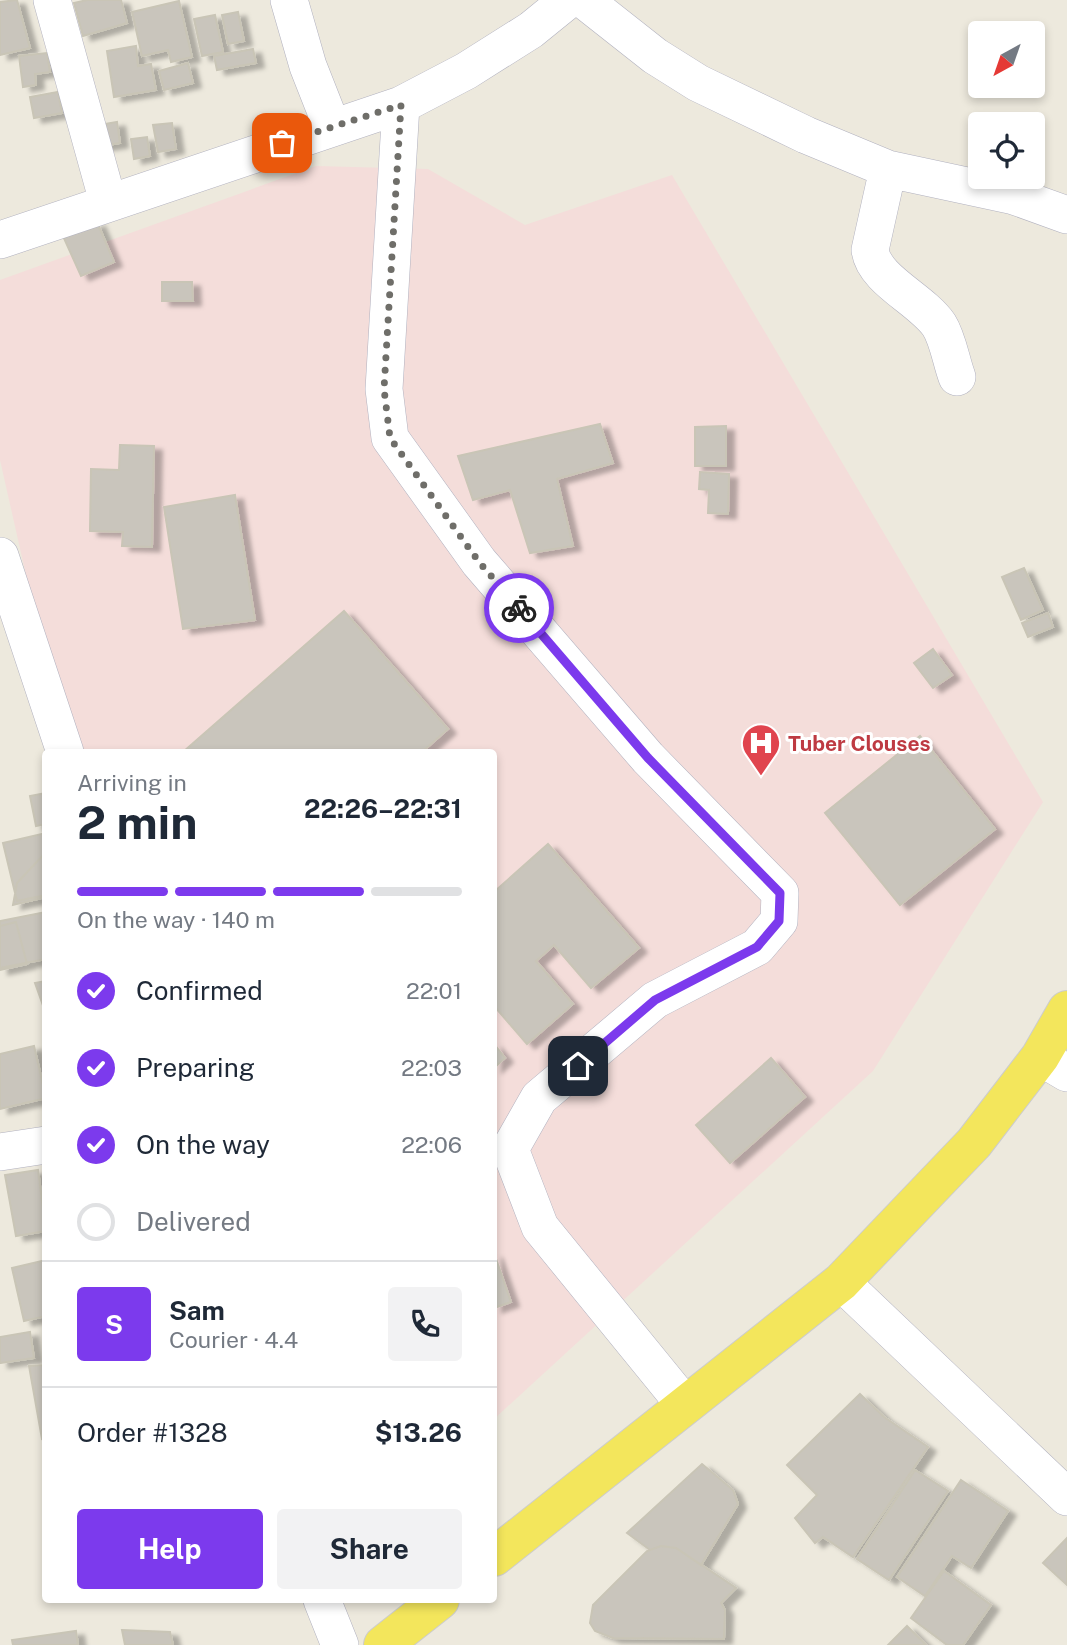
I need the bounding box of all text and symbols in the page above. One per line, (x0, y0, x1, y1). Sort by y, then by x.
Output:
north arrow (968, 21, 1045, 98)
map controls (968, 21, 1045, 189)
button: locate (968, 112, 1045, 189)
pin (252, 113, 312, 173)
icon: bag (263, 124, 301, 162)
courier (484, 573, 554, 643)
icon: bike (500, 589, 538, 627)
hospital icon: Tuber Clouses (740, 722, 782, 777)
place label: Tuber Clouses (788, 731, 931, 756)
text: Arriving in (77, 769, 187, 796)
text: 22:26–22:31 (304, 793, 462, 824)
text: 2 min (77, 795, 197, 849)
text: On the way · 140 m (77, 906, 275, 933)
icon: check (77, 972, 115, 1010)
text: Confirmed (136, 975, 263, 1006)
text: 22:01 (406, 977, 462, 1004)
pin (548, 1036, 608, 1096)
icon: home (559, 1047, 597, 1085)
icon: check (77, 1049, 115, 1087)
text: Preparing (136, 1052, 255, 1083)
text: 22:03 (401, 1054, 462, 1081)
icon: check (77, 1126, 115, 1164)
text: On the way (136, 1129, 270, 1160)
text: 22:06 (401, 1131, 462, 1158)
text: Delivered (136, 1206, 251, 1237)
button: phone (388, 1287, 462, 1361)
text: Sam (169, 1295, 225, 1326)
text: S (105, 1309, 123, 1340)
text: Courier · 4.4 (169, 1326, 298, 1353)
text: Order #1328 (77, 1417, 228, 1448)
text: $13.26 (375, 1417, 462, 1448)
button: Help (77, 1509, 263, 1589)
button: Share (277, 1509, 462, 1589)

